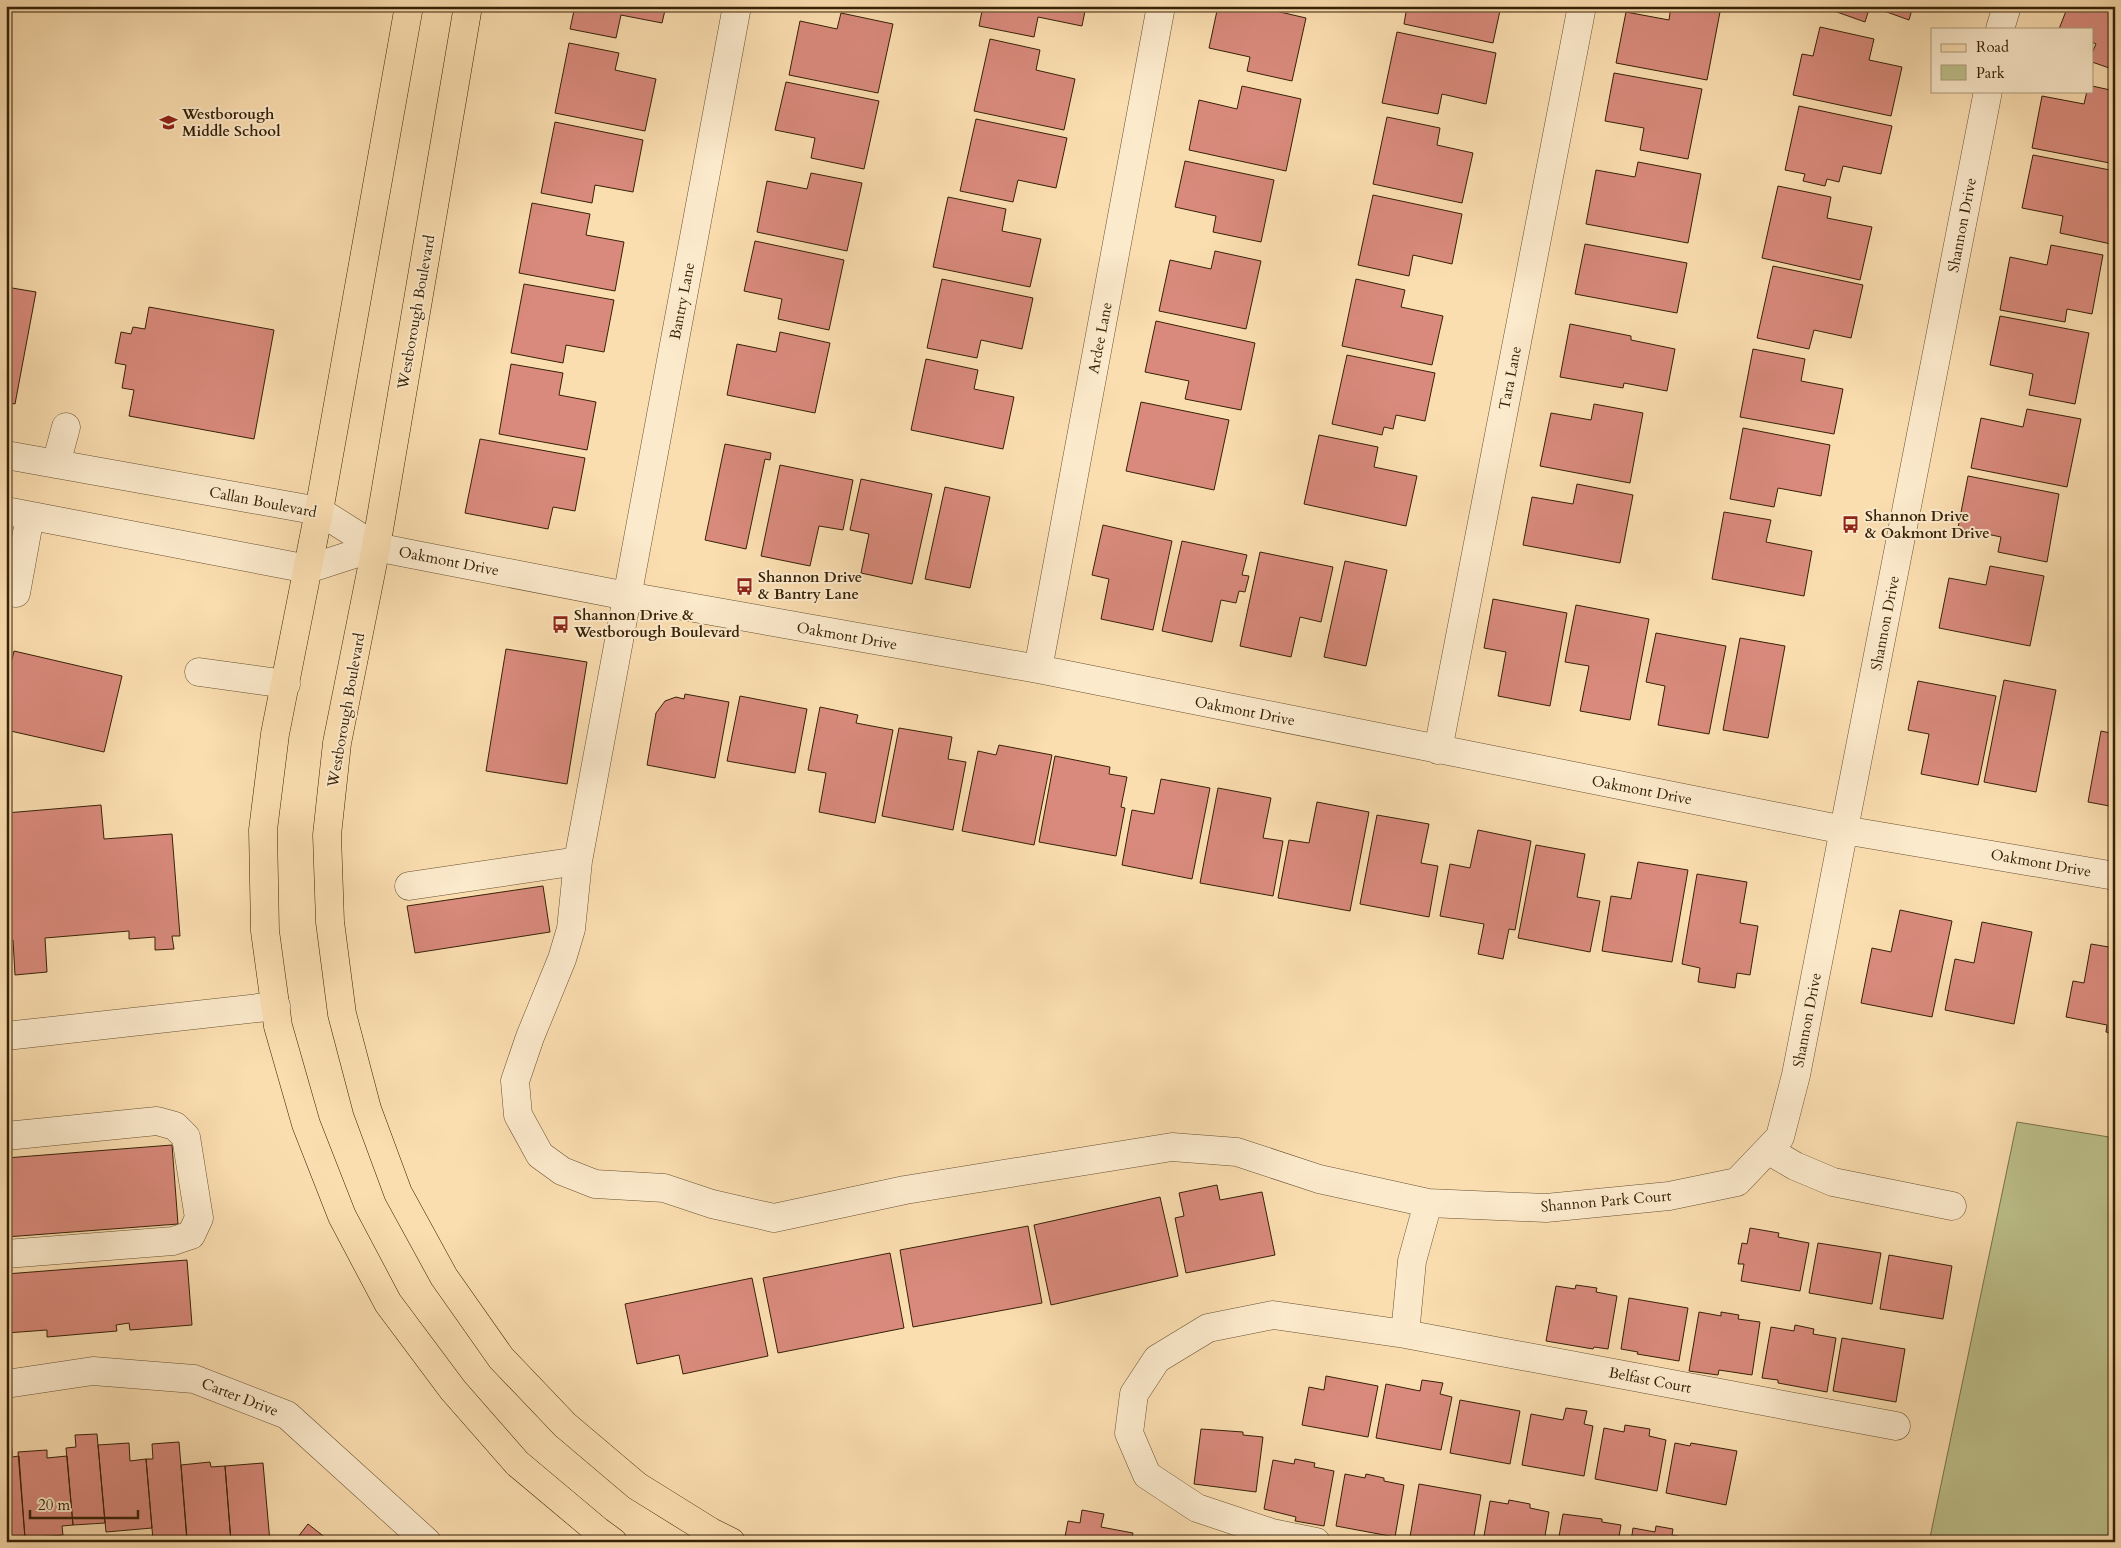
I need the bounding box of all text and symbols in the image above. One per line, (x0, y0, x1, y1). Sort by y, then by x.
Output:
legend (1931, 28, 2094, 92)
text: Road (1976, 37, 2009, 57)
text: Park (1976, 63, 2005, 83)
place label: Westborough Middle School (181, 104, 281, 141)
school or university icon: Westborough Middle School (158, 113, 178, 133)
street label: Shannon Drive (1943, 176, 1981, 274)
street label: Westborough Boulevard (392, 233, 439, 392)
street label: Bantry Lane (665, 260, 699, 341)
street label: Ardee Lane (1083, 300, 1117, 376)
street label: Tara Lane (1494, 344, 1526, 411)
street label: Callan Boulevard (207, 482, 319, 522)
place label: Shannon Drive & Oakmont Drive (1865, 506, 1990, 543)
bus stop icon: Shannon Drive & Oakmont Drive (1841, 515, 1861, 535)
street label: Oakmont Drive (397, 541, 501, 581)
place label: Shannon Drive & Bantry Lane (758, 567, 862, 604)
street label: Shannon Drive (1866, 574, 1904, 672)
bus stop icon: Shannon Drive & Bantry Lane (734, 576, 754, 596)
place label: Shannon Drive & Westborough Boulevard (573, 605, 740, 642)
bus stop icon: Shannon Drive & Westborough Boulevard (550, 614, 570, 634)
street label: Oakmont Drive (795, 617, 899, 655)
street label: Westborough Boulevard (322, 631, 369, 790)
street label: Oakmont Drive (1193, 691, 1297, 731)
street label: Oakmont Drive (1590, 770, 1694, 810)
street label: Oakmont Drive (1989, 844, 2093, 882)
street label: Shannon Drive (1788, 971, 1826, 1069)
street label: Shannon Park Court (1540, 1185, 1672, 1217)
street label: Belfast Court (1607, 1362, 1693, 1398)
street label: Carter Drive (199, 1373, 281, 1421)
scale bar (30, 1488, 138, 1520)
text: 20 m (38, 1495, 70, 1515)

